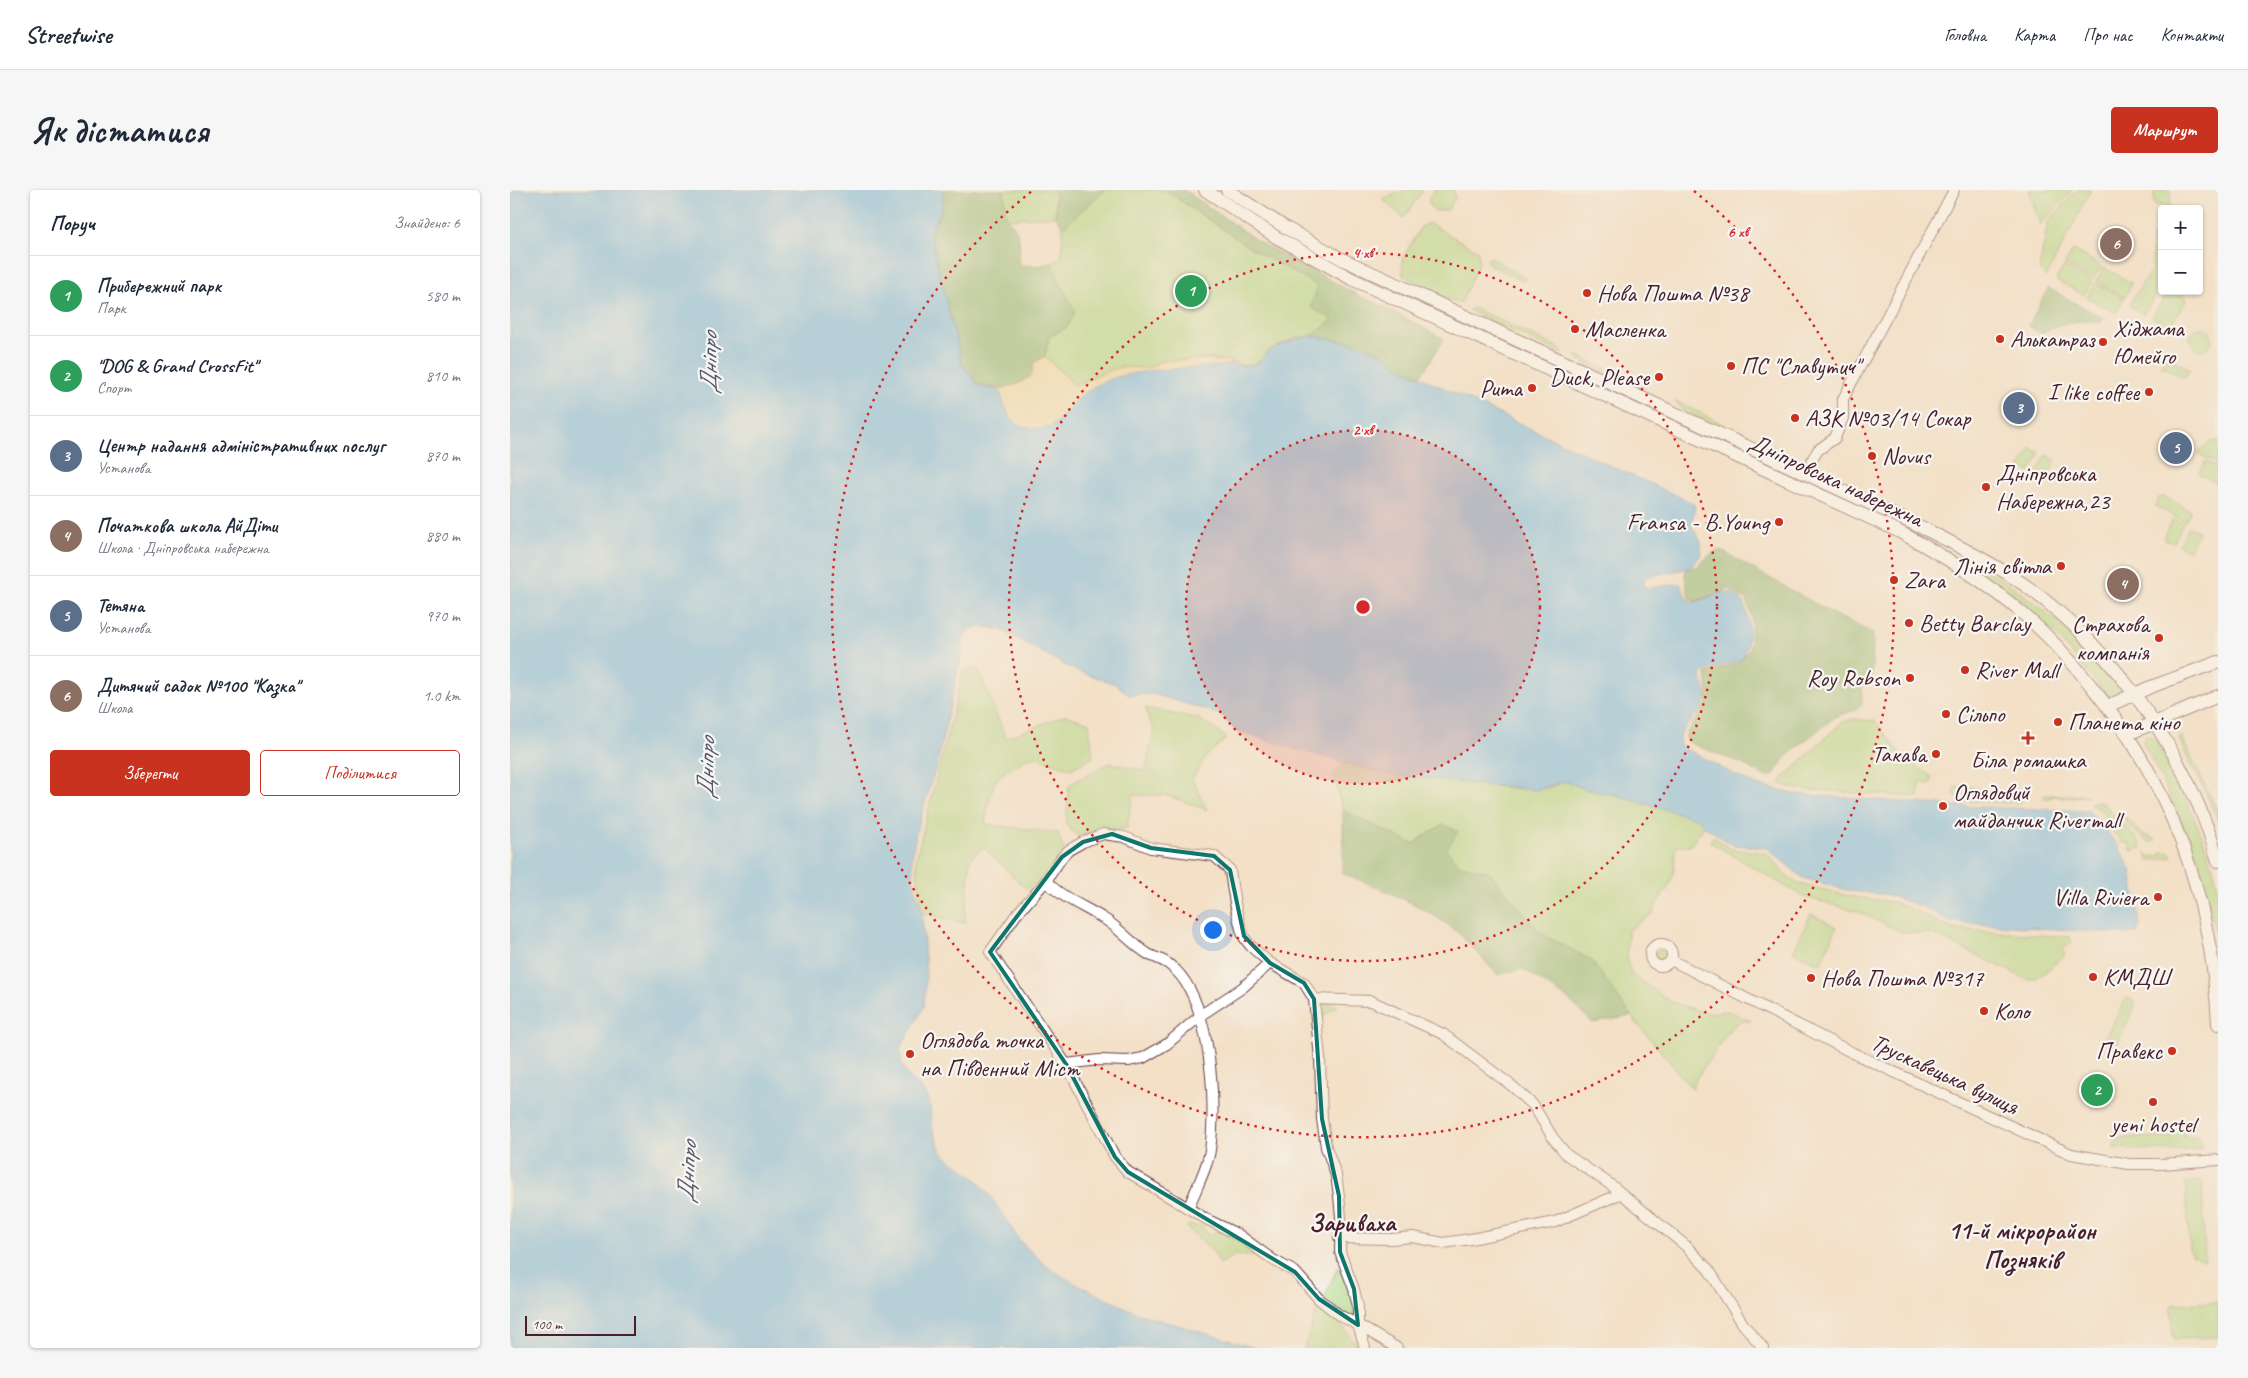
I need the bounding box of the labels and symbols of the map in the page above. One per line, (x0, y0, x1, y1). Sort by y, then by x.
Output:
text: 6 хв (1728, 223, 1751, 242)
pin: 6 (2100, 225, 2132, 263)
text: 4 хв (1353, 244, 1376, 263)
pin: 1 (1175, 272, 1207, 310)
place label: Нова Пошта №38 (1597, 278, 1751, 308)
marker: Нова Пошта №38 (1581, 287, 1593, 299)
place label: Хіджама Юмейго (2113, 313, 2185, 371)
place label: Масленка (1585, 314, 1667, 344)
marker: Масленка (1569, 323, 1581, 335)
place label: Алькатраз (2010, 324, 2096, 354)
water label: Дніпро (693, 329, 725, 395)
marker: Алькатраз (1994, 333, 2006, 345)
marker: Хіджама Юмейго (2097, 336, 2109, 348)
place label: ПС "Славутич" (1741, 351, 1865, 381)
marker: ПС "Славутич" (1725, 360, 1737, 372)
place label: Duck, Please (1550, 362, 1651, 392)
marker: Duck, Please (1653, 371, 1665, 383)
place label: Puma (1480, 373, 1523, 403)
place label: I like coffee (2048, 377, 2141, 407)
marker: Puma (1526, 382, 1538, 394)
marker: I like coffee (2143, 386, 2155, 398)
pin: 3 (2003, 389, 2035, 427)
place label: АЗК №03/14 Сокар (1805, 403, 1972, 433)
marker: АЗК №03/14 Сокар (1789, 412, 1801, 424)
text: 2 хв (1353, 421, 1376, 440)
street label: Дніпровська набережна (1744, 427, 1930, 534)
pin: 5 (2160, 429, 2192, 467)
place label: Novus (1882, 441, 1932, 471)
marker: Novus (1866, 450, 1878, 462)
place label: Дніпровська Набережна,23 (1996, 458, 2112, 516)
marker: Дніпровська Набережна,23 (1980, 481, 1992, 493)
place label: Fransa - B.Young (1627, 507, 1771, 537)
marker: Fransa - B.Young (1773, 516, 1785, 528)
place label: Лінія світла (1953, 551, 2053, 581)
marker: Лінія світла (2055, 560, 2067, 572)
place label: Zara (1904, 565, 1946, 595)
pin: 4 (2107, 565, 2139, 603)
marker: Zara (1888, 574, 1900, 586)
centre of rings (1354, 598, 1372, 616)
place label: Betty Barclay (1919, 608, 2032, 638)
place label: Страхова компанія (2072, 609, 2151, 667)
marker: Betty Barclay (1903, 617, 1915, 629)
marker: Страхова компанія (2153, 632, 2165, 644)
place label: River Mall (1975, 655, 2062, 685)
place label: Roy Robson (1807, 663, 1901, 693)
marker: River Mall (1959, 664, 1971, 676)
marker: Roy Robson (1904, 672, 1916, 684)
place label: Сільпо (1956, 699, 2006, 729)
place label: Планета кіно (2068, 707, 2181, 737)
marker: Сільпо (1940, 708, 1952, 720)
marker: Планета кіно (2052, 716, 2064, 728)
marker: Біла ромашка (2022, 732, 2034, 744)
water label: Дніпро (689, 734, 723, 800)
place label: Такава (1871, 739, 1928, 769)
place label: Біла ромашка (1971, 745, 2087, 775)
marker: Такава (1930, 748, 1942, 760)
place label: Оглядовий майданчик Rivermall (1953, 777, 2125, 835)
marker: Оглядовий майданчик Rivermall (1937, 800, 1949, 812)
place label: Villa Riviera (2053, 882, 2150, 912)
marker: Villa Riviera (2152, 891, 2164, 903)
your location (1200, 917, 1226, 943)
place label: КМДШ (2103, 962, 2173, 992)
place label: Нова Пошта №317 (1821, 963, 1985, 993)
marker: КМДШ (2087, 971, 2099, 983)
marker: Нова Пошта №317 (1805, 972, 1817, 984)
place label: Коло (1994, 996, 2032, 1026)
marker: Коло (1978, 1005, 1990, 1017)
place label: Оглядова точка на Південний Міст (920, 1025, 1081, 1083)
street label: Трускавецька вулиця (1867, 1027, 2025, 1122)
place label: Правекс (2096, 1036, 2163, 1066)
marker: Правекс (2166, 1045, 2178, 1057)
marker: Оглядова точка на Південний Міст (904, 1048, 916, 1060)
pin: 2 (2081, 1071, 2113, 1109)
marker: yeni hostel (2147, 1096, 2159, 1108)
place label: yeni hostel (2109, 1109, 2199, 1139)
water label: Дніпро (669, 1138, 705, 1204)
district label: Зариваха (1309, 1207, 1397, 1239)
district label: 11-й мікрорайон Позняків (1948, 1215, 2098, 1276)
scale bar (525, 1313, 636, 1336)

